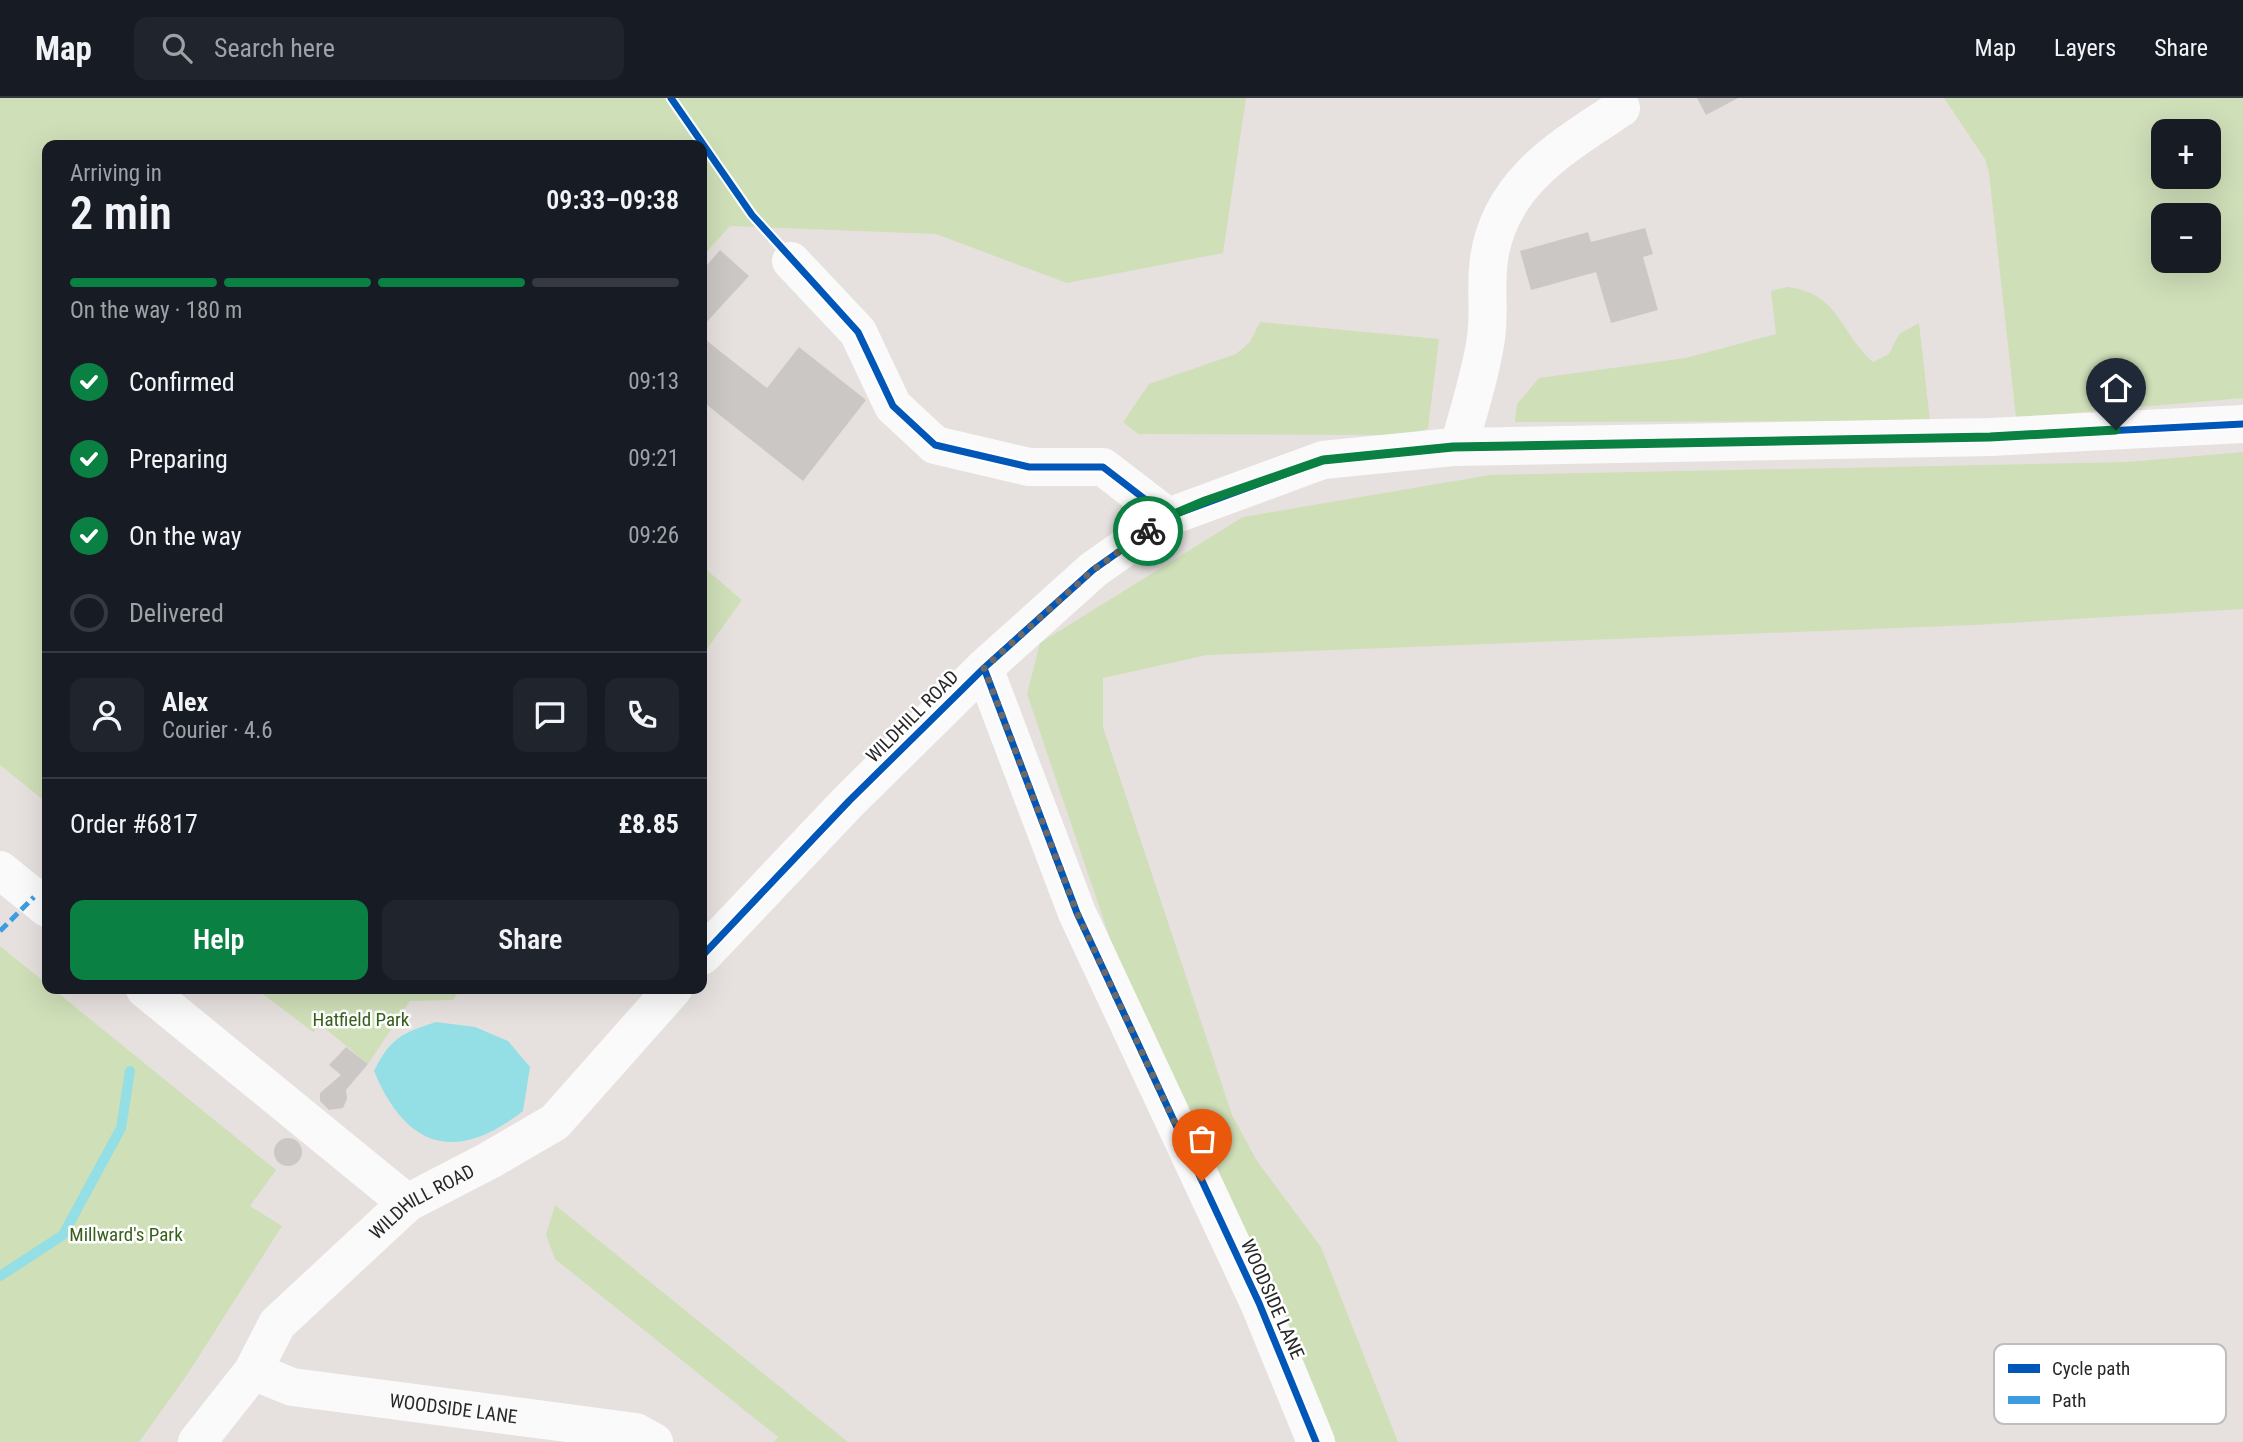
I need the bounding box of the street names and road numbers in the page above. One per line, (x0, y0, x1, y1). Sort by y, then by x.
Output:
street label: WILDHILL ROAD (861, 665, 963, 767)
street label: WILDHILL ROAD (365, 1159, 478, 1244)
street label: WOODSIDE LANE (1236, 1236, 1309, 1363)
street label: WOODSIDE LANE (388, 1389, 519, 1428)

